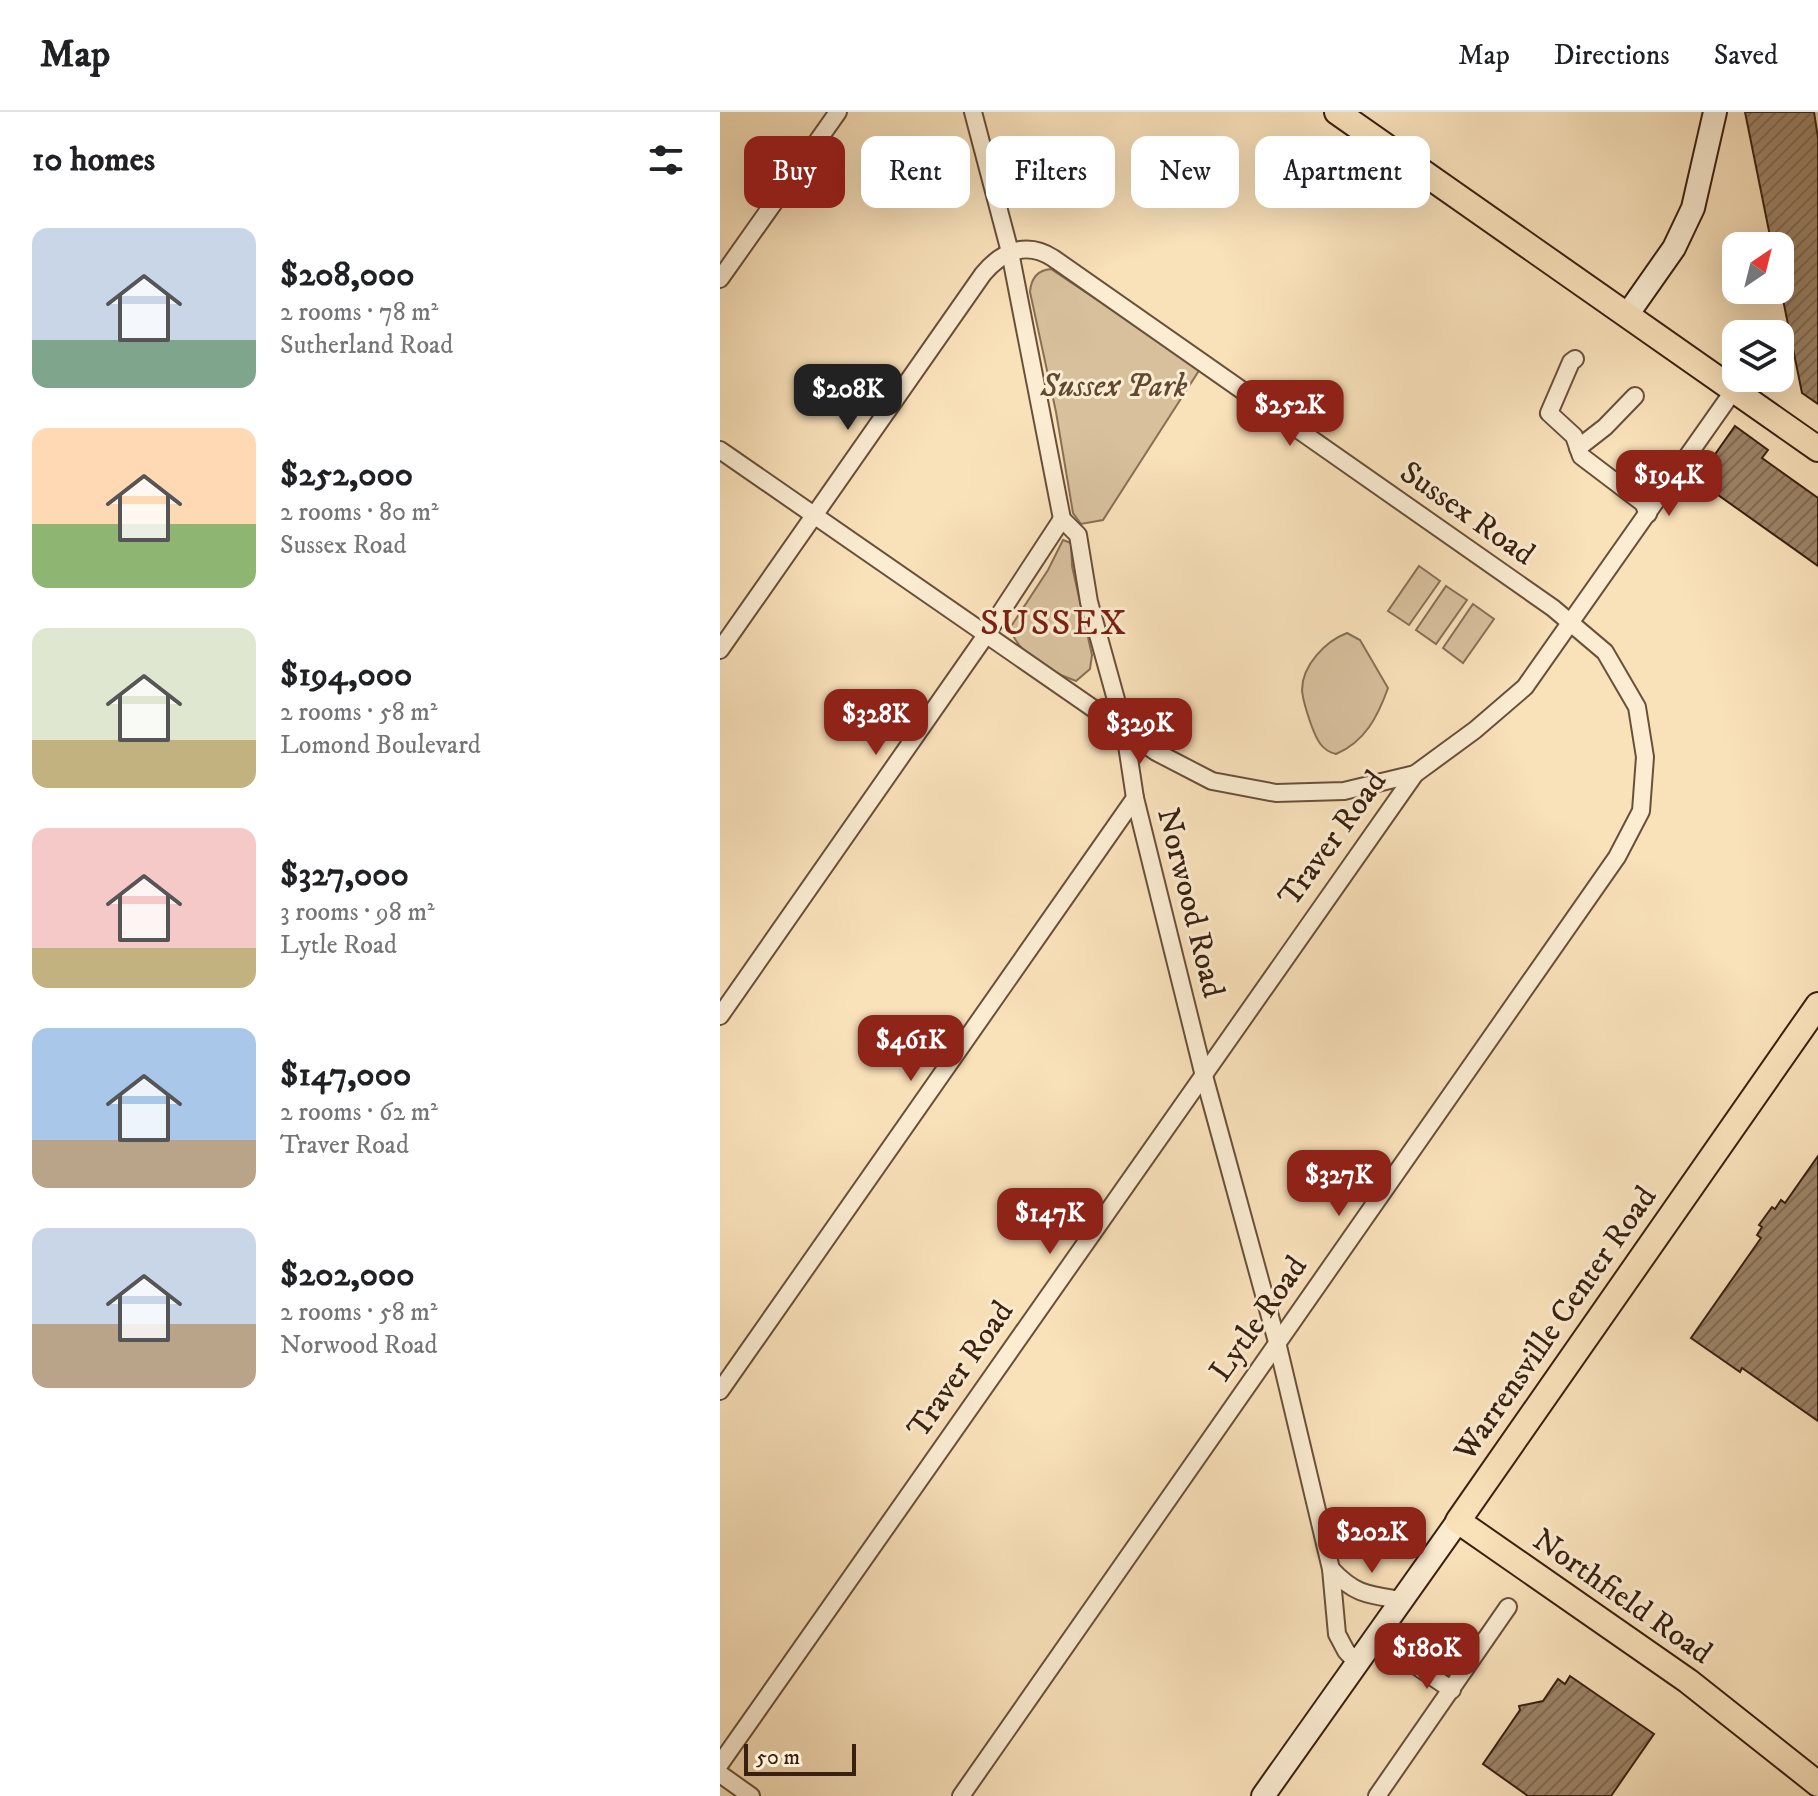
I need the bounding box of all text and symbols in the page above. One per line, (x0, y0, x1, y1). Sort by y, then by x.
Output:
text: Map (40, 31, 110, 79)
text: Map (1458, 38, 1510, 73)
text: Directions (1554, 38, 1670, 73)
text: Saved (1714, 38, 1778, 73)
chip: Buy (744, 136, 845, 208)
chip: Rent (861, 136, 970, 208)
chip: Filters (986, 136, 1115, 208)
chip: New (1131, 136, 1239, 208)
chip: Apartment (1255, 136, 1430, 208)
icon: filters (644, 138, 688, 182)
text: 10 homes (32, 139, 155, 181)
north arrow (1722, 232, 1794, 304)
map controls (1722, 232, 1794, 392)
text: $208,000 (280, 254, 415, 296)
icon: home (96, 260, 192, 356)
text: 2 rooms · 78 m² (280, 296, 438, 329)
button: layers (1722, 320, 1794, 392)
text: Sutherland Road (280, 329, 453, 362)
pin: $208K (792, 364, 904, 432)
park label: Sussex Park (1040, 367, 1188, 407)
text: $208K (812, 373, 884, 406)
pin: $252K (1234, 380, 1346, 448)
text: $252K (1255, 389, 1325, 422)
pin: $194K (1613, 450, 1725, 518)
street label: Sussex Road (1392, 453, 1542, 575)
text: $252,000 (280, 454, 413, 496)
text: $194K (1634, 459, 1704, 492)
icon: home (96, 460, 192, 556)
text: 2 rooms · 80 m² (280, 496, 439, 529)
text: Sussex Road (280, 529, 407, 562)
district label: SUSSEX (980, 601, 1128, 646)
text: $194,000 (280, 654, 412, 696)
icon: home (96, 660, 192, 756)
pin: $328K (820, 689, 932, 757)
text: 2 rooms · 58 m² (280, 696, 438, 729)
text: $328K (842, 698, 910, 731)
pin: $329K (1084, 698, 1196, 766)
text: $329K (1106, 707, 1174, 740)
text: Lomond Boulevard (280, 729, 481, 762)
street label: Traver Road (1270, 763, 1396, 915)
street label: Norwood Road (1147, 804, 1233, 1002)
text: $327,000 (280, 854, 409, 896)
icon: home (96, 860, 192, 956)
text: 3 rooms · 98 m² (280, 896, 435, 929)
text: Lytle Road (280, 929, 397, 962)
pin: $461K (855, 1015, 967, 1083)
text: $461K (876, 1024, 946, 1057)
text: $147,000 (280, 1054, 411, 1096)
icon: home (96, 1060, 192, 1156)
text: 2 rooms · 62 m² (280, 1096, 438, 1129)
text: Traver Road (280, 1129, 409, 1162)
pin: $327K (1283, 1150, 1395, 1218)
text: $327K (1305, 1159, 1373, 1192)
street label: Warrensville Center Road (1445, 1179, 1666, 1470)
pin: $147K (994, 1188, 1106, 1256)
text: $147K (1015, 1197, 1085, 1230)
street label: Lytle Road (1201, 1249, 1317, 1389)
text: $202,000 (280, 1254, 415, 1296)
icon: home (96, 1260, 192, 1356)
street label: Traver Road (899, 1294, 1023, 1446)
text: 2 rooms · 58 m² (280, 1296, 438, 1329)
text: Norwood Road (280, 1329, 438, 1362)
pin: $202K (1316, 1507, 1428, 1575)
text: $202K (1336, 1516, 1408, 1549)
street label: Northfield Road (1525, 1520, 1720, 1674)
pin: $180K (1371, 1623, 1483, 1691)
text: $180K (1393, 1632, 1462, 1665)
scale bar (744, 1740, 856, 1776)
text: 50 m (756, 1744, 800, 1771)

